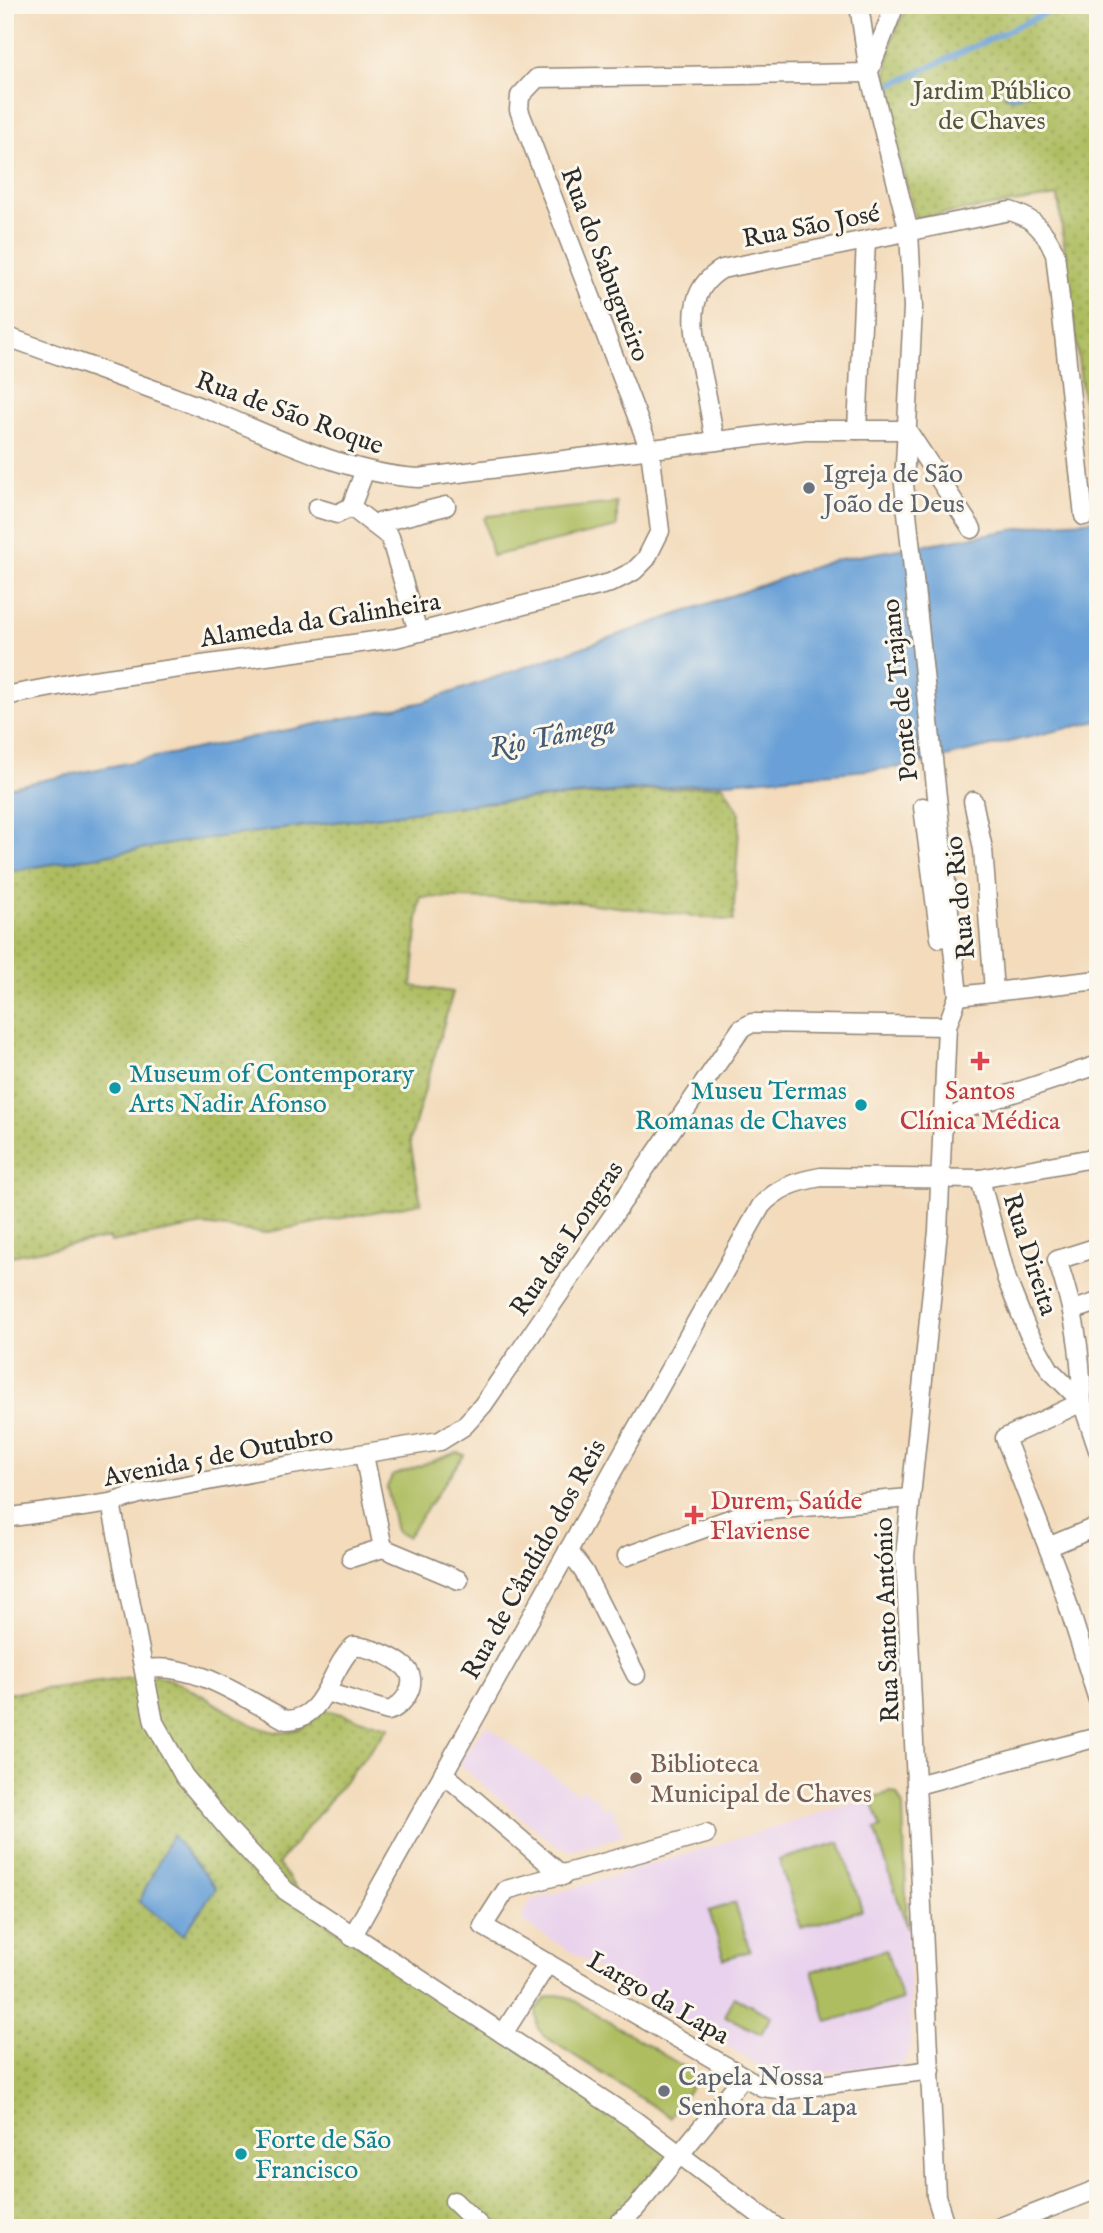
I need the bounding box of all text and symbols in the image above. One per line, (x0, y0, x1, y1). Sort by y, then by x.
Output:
park label: Jardim Público de Chaves (910, 75, 1071, 138)
street label: Rua do Sabugueiro (552, 163, 657, 366)
street label: Rua São José (740, 197, 883, 256)
street label: Rua de São Roque (191, 364, 388, 463)
place label: Igreja de São João de Deus (820, 458, 965, 521)
marker: Igreja de São João de Deus (801, 480, 817, 496)
street label: Alameda da Galinheira (197, 585, 443, 656)
street label: Ponte de Trajano (875, 597, 926, 783)
water label: Rio Tâmega (487, 708, 618, 767)
street label: Rua do Rio (938, 834, 983, 961)
marker: Santos Clínica Médica (970, 1051, 990, 1071)
place label: Museum of Contemporary Arts Nadir Afonso (128, 1058, 415, 1121)
place label: Museu Termas Romanas de Chaves (635, 1075, 847, 1138)
place label: Santos Clínica Médica (900, 1075, 1061, 1138)
marker: Museum of Contemporary Arts Nadir Afonso (107, 1080, 123, 1096)
marker: Museu Termas Romanas de Chaves (853, 1097, 869, 1113)
street label: Rua das Longras (503, 1155, 631, 1323)
street label: Rua Direita (994, 1189, 1065, 1320)
street label: Avenida 5 de Outubro (100, 1418, 336, 1495)
street label: Rua de Cândido dos Reis (454, 1434, 614, 1686)
place label: Durem, Saúde Flaviense (710, 1485, 862, 1548)
marker: Durem, Saúde Flaviense (684, 1505, 704, 1525)
street label: Rua Santo António (867, 1517, 908, 1723)
place label: Biblioteca Municipal de Chaves (650, 1748, 872, 1811)
marker: Biblioteca Municipal de Chaves (628, 1770, 644, 1786)
street label: Largo da Lapa (581, 1944, 736, 2053)
place label: Capela Nossa Senhora da Lapa (678, 2061, 858, 2124)
marker: Capela Nossa Senhora da Lapa (656, 2083, 672, 2099)
place label: Forte de São Francisco (255, 2124, 391, 2187)
marker: Forte de São Francisco (233, 2146, 249, 2162)

